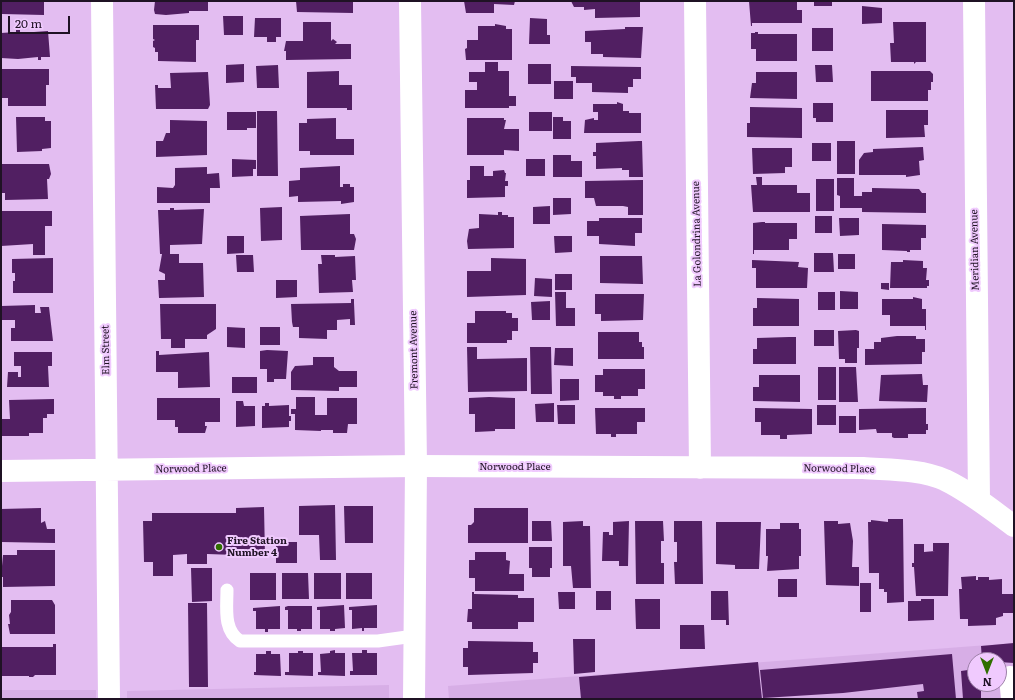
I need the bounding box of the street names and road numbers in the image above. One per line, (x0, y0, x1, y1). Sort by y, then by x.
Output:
street label: La Golondrina Avenue (690, 181, 704, 287)
street label: Meridian Avenue (968, 209, 982, 291)
street label: Fremont Avenue (407, 311, 421, 389)
street label: Elm Street (100, 325, 112, 375)
street label: Norwood Place (479, 461, 551, 473)
street label: Norwood Place (155, 462, 227, 476)
street label: Norwood Place (803, 462, 875, 476)

